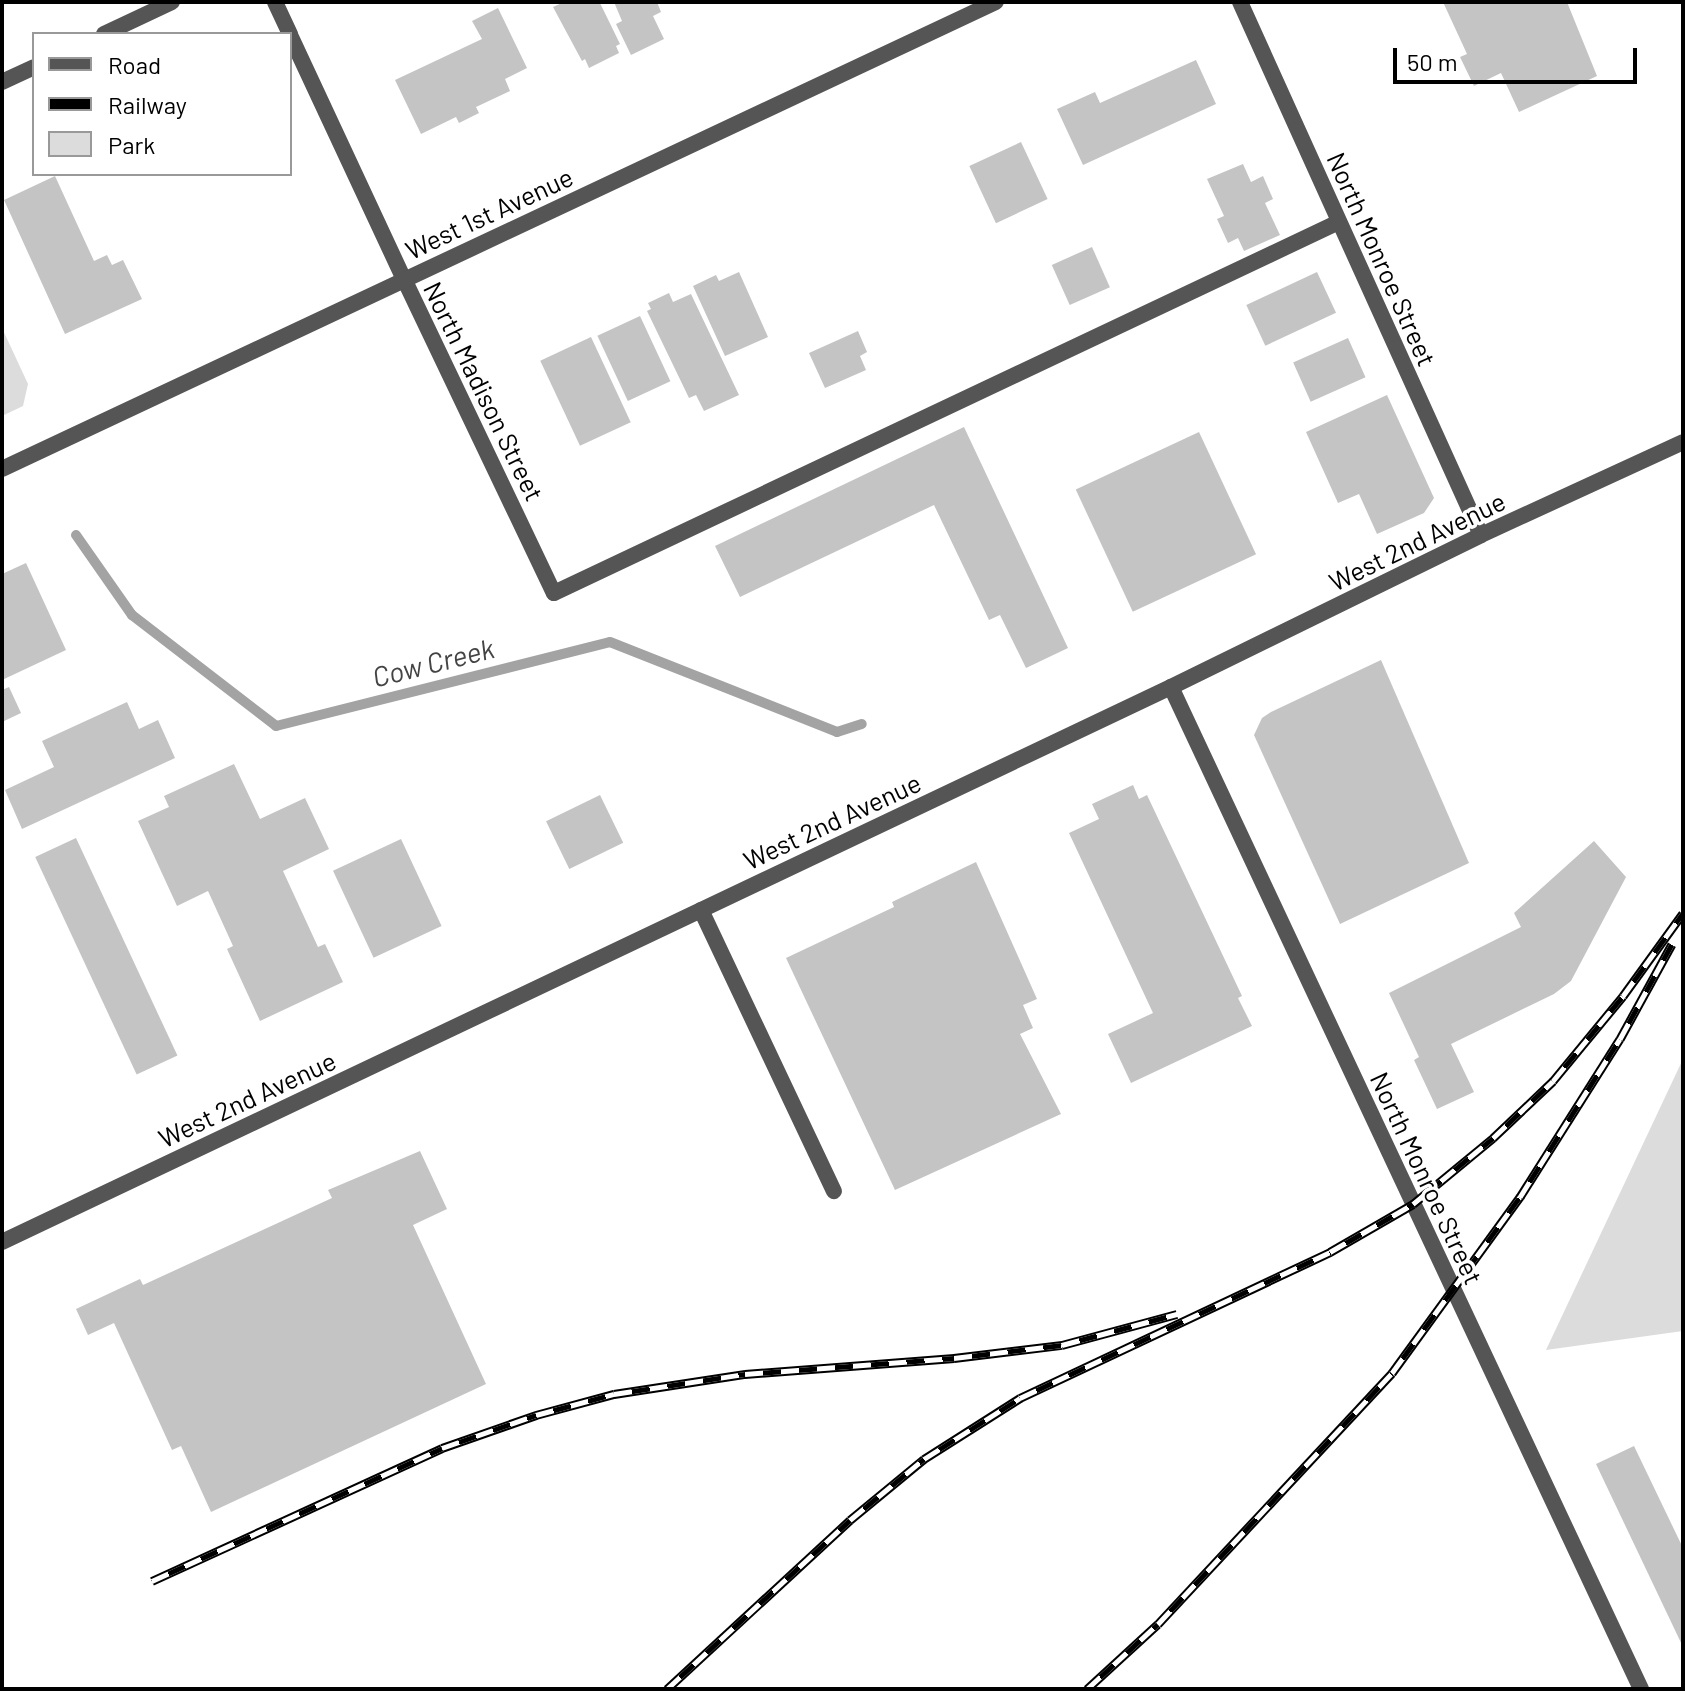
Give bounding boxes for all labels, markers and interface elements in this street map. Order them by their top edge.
legend [32,32,292,176]
scale bar [1397,32,1641,82]
text: 50 m [1407,47,1458,76]
text: Road [108,50,161,79]
text: Railway [108,90,187,119]
text: Park [108,130,155,159]
street label: North Monroe Street [1321,147,1443,371]
street label: West 1st Avenue [400,161,578,265]
street label: North Madison Street [417,276,551,506]
street label: West 2nd Avenue [1324,485,1510,597]
water label: Cow Creek [369,631,497,693]
street label: West 2nd Avenue [738,766,926,876]
street label: West 2nd Avenue [153,1044,341,1154]
street label: North Monroe Street [1364,1067,1490,1289]

